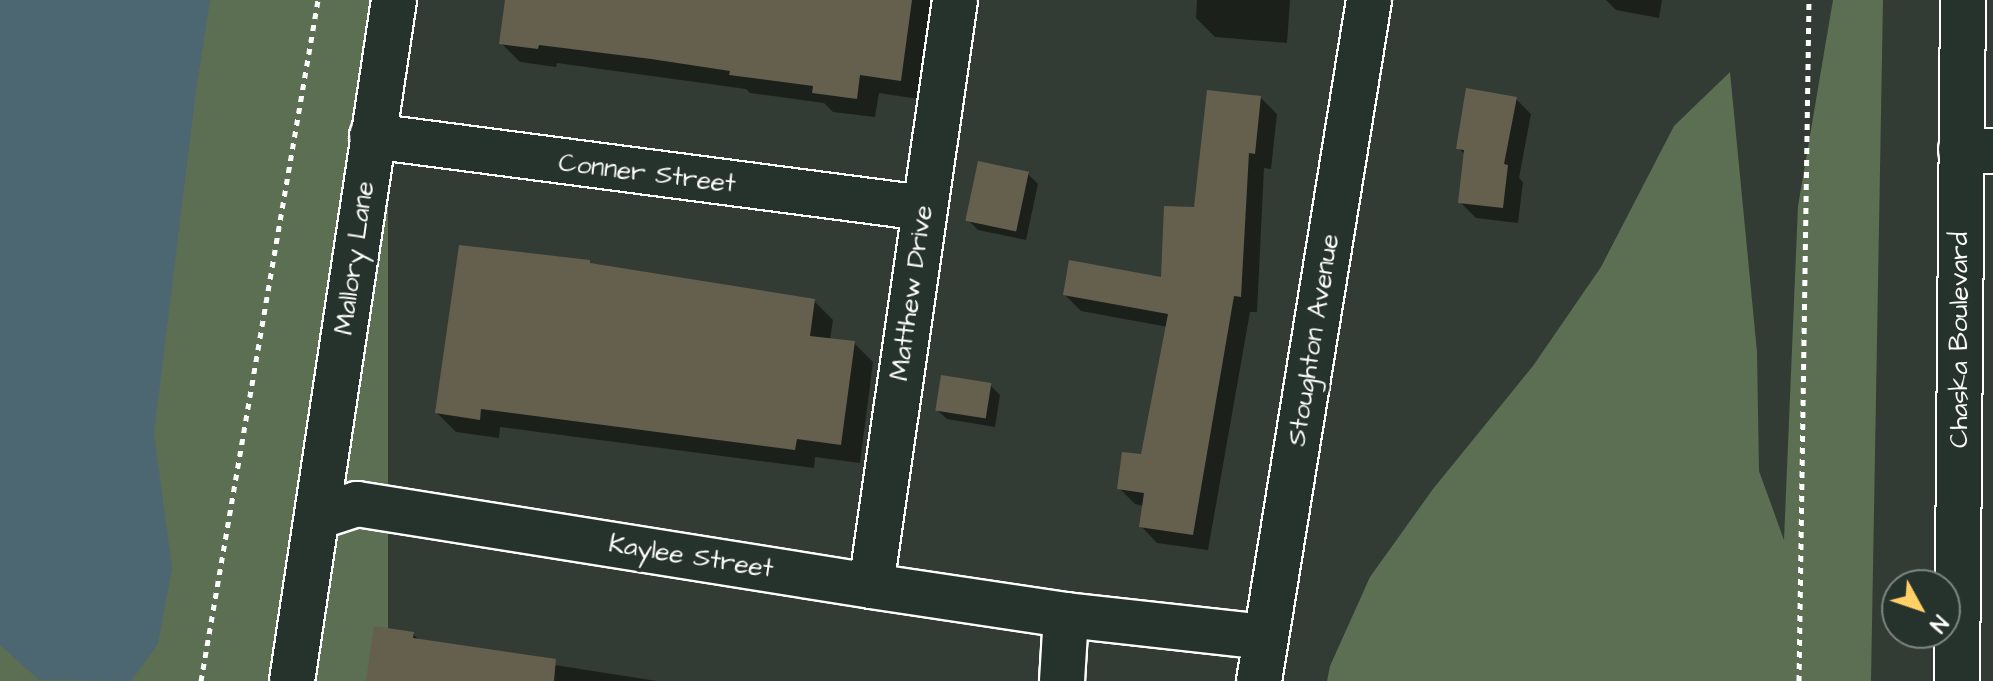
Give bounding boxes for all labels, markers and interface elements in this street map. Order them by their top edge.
street label: Conner Street [557,148,737,200]
street label: Mallory Lane [329,179,381,337]
street label: Matthew Drive [884,203,940,383]
street label: Stoughton Avenue [1282,232,1346,448]
street label: Chaska Boulevard [1944,232,1976,448]
street label: Kaylee Street [607,529,775,585]
north arrow [1881,569,1961,649]
text: N [1922,608,1955,639]

